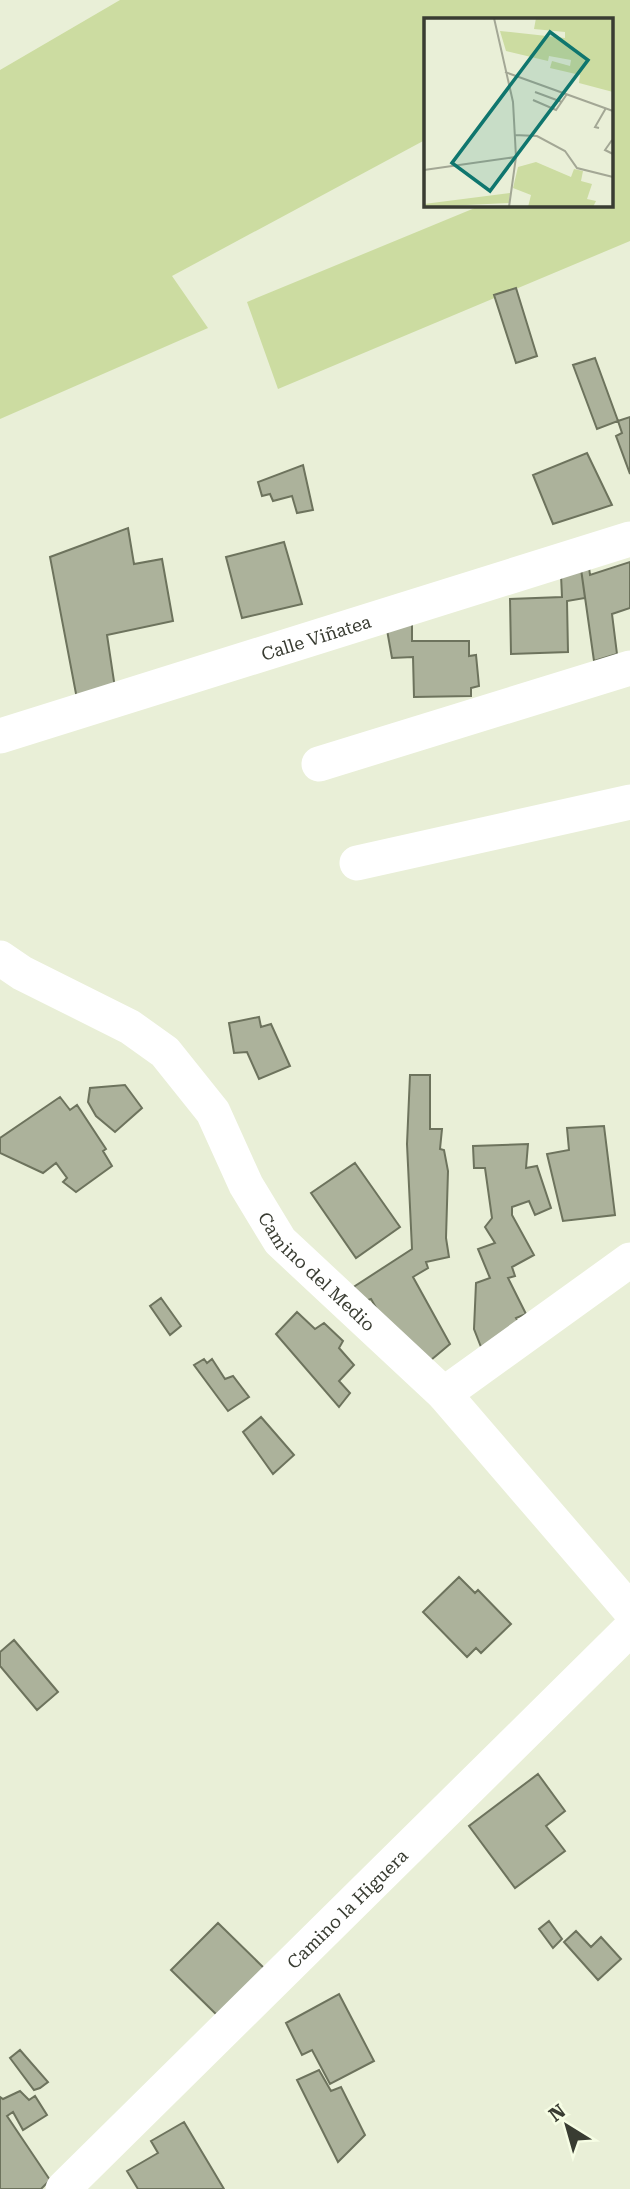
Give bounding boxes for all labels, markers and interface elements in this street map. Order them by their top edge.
inset map [424,18,612,206]
street label: Calle Viñatea [258,610,374,664]
street label: Camino del Medio [254,1208,380,1335]
street label: Camino la Higuera [282,1844,412,1973]
north arrow [532,2091,602,2161]
text: N [544,2099,570,2126]

